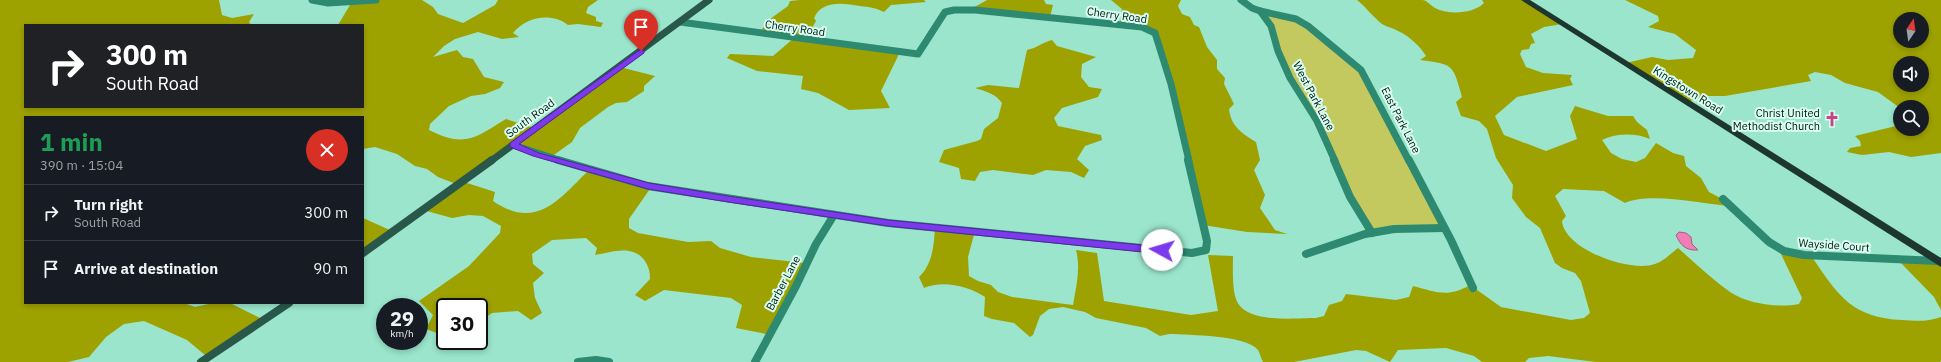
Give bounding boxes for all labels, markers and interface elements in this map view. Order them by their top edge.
street label: Cherry Road [1086,4,1148,26]
pin [624,10,658,51]
north arrow [1893,12,1929,48]
map controls [1893,12,1929,136]
icon: arrive [630,16,652,38]
street label: Cherry Road [764,17,826,39]
text: 300 m [106,36,188,73]
icon: right [40,40,92,92]
button: sound [1893,56,1929,92]
street label: West Park Lane [1290,59,1338,133]
street label: Kingstown Road [1651,63,1725,117]
text: South Road [106,72,199,95]
street label: East Park Lane [1378,85,1424,155]
street label: South Road [503,96,557,140]
button: search [1893,100,1929,136]
place label: Christ United Methodist Church [1733,106,1820,133]
church icon: Christ United Methodist Church [1823,110,1841,128]
text: 1 min [40,126,103,158]
button: close [306,129,348,171]
text: 390 m · 15:04 [40,157,123,174]
text: Turn right [74,195,143,214]
icon: right [40,202,62,224]
text: 300 m [304,203,348,222]
text: South Road [74,214,141,231]
position arrow [1141,229,1183,271]
street label: Wayside Court [1798,236,1870,254]
street label: Barber Lane [763,253,803,313]
icon: arrive [40,258,62,280]
text: Arrive at destination [74,259,218,278]
text: 90 m [313,259,348,278]
speed limit sign: 30 [436,298,488,350]
text: 29 [390,305,414,332]
text: km/h [390,327,414,340]

